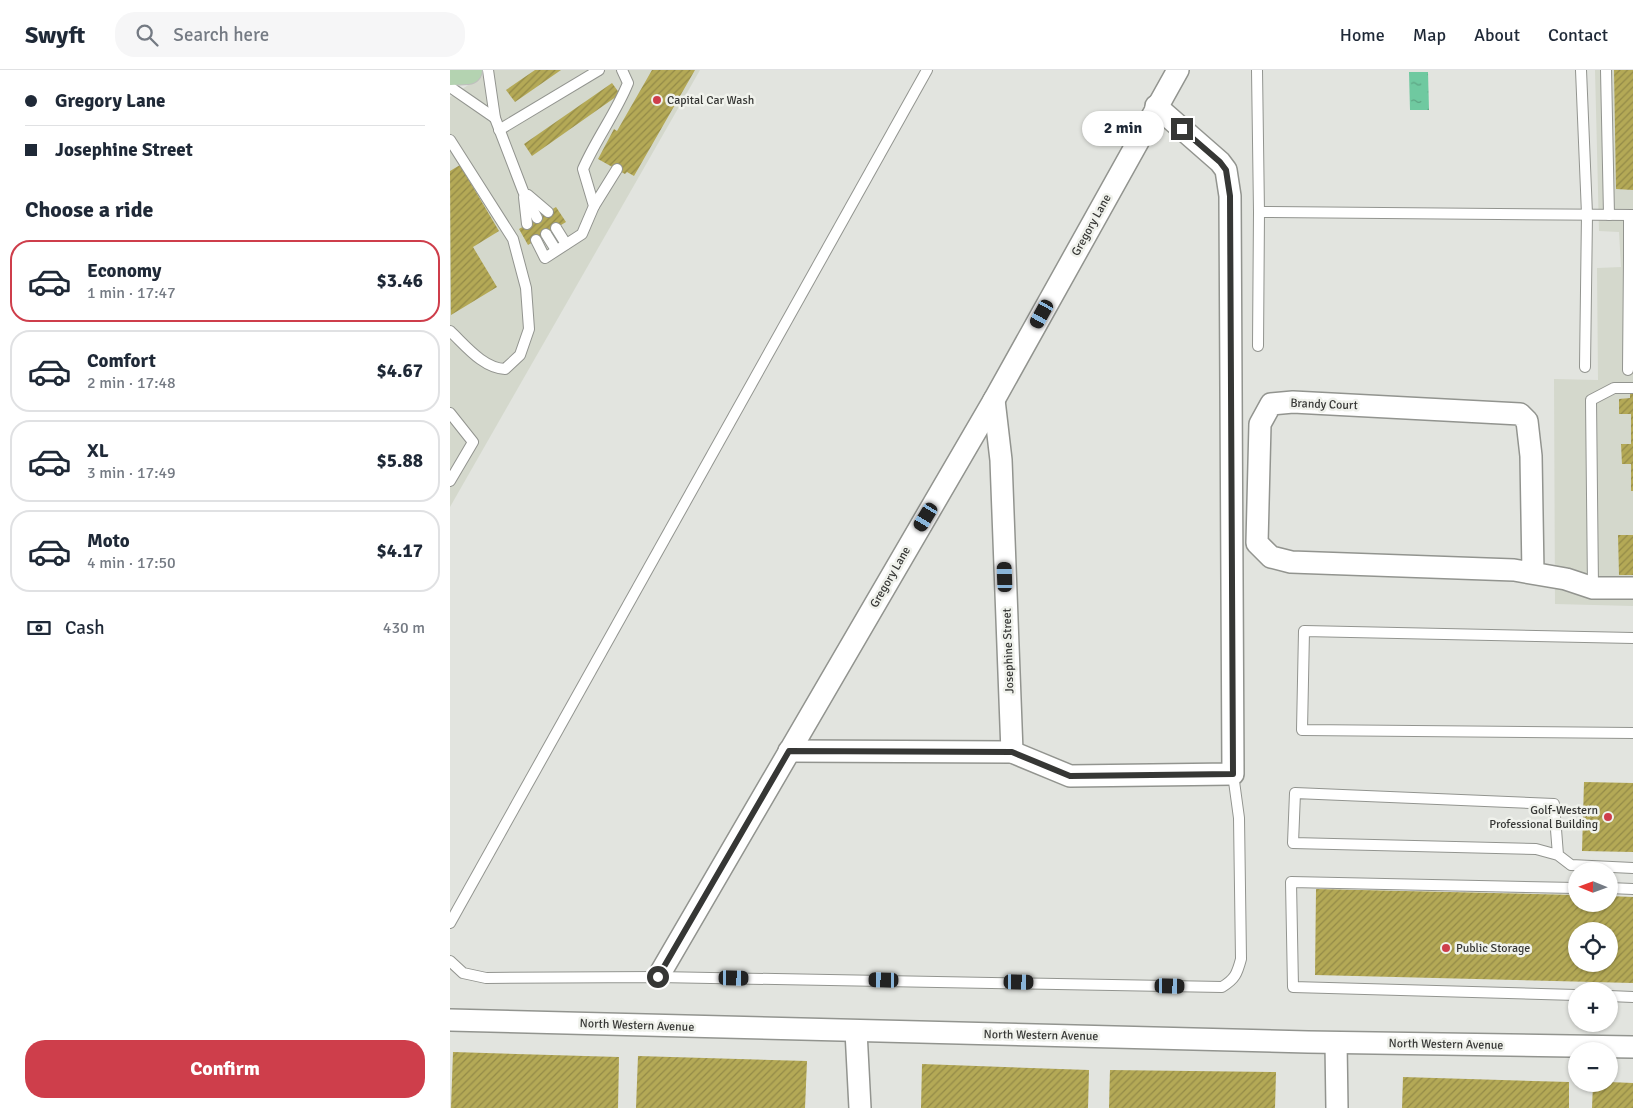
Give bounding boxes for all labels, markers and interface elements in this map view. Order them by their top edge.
search box [115,12,465,57]
text: Swyft [25,20,85,50]
icon: search [133,21,161,49]
text: Search here [173,23,269,47]
text: Home [1340,24,1385,46]
text: Map [1413,24,1446,46]
text: About [1474,24,1520,46]
text: Contact [1548,24,1608,46]
text: Gregory Lane [55,89,166,113]
place label: Capital Car Wash [667,93,754,108]
marker: Capital Car Wash [651,94,663,106]
callout: 2 min [1082,112,1164,146]
text: 2 min [1104,118,1142,138]
route end [1171,118,1193,140]
text: Josephine Street [55,138,193,162]
street label: Gregory Lane [1068,192,1115,259]
text: Choose a ride [25,196,153,223]
icon: car [27,259,72,304]
text: Economy [87,259,161,283]
text: $3.46 [377,269,423,293]
text: 1 min · 17:47 [87,283,176,303]
car [1028,297,1055,331]
icon: car [27,349,72,394]
text: Comfort [87,349,156,373]
text: $4.67 [377,359,423,383]
text: 2 min · 17:48 [87,373,176,393]
street label: Brandy Court [1290,396,1358,413]
icon: car [27,439,72,484]
text: XL [87,439,109,463]
text: $5.88 [377,449,423,473]
text: 3 min · 17:49 [87,463,176,483]
car [911,500,940,534]
icon: car [27,529,72,574]
text: Moto [87,529,130,553]
text: $4.17 [377,539,423,563]
street label: Gregory Lane [867,544,914,611]
text: 4 min · 17:50 [87,553,176,573]
car [996,562,1013,592]
street label: Josephine Street [1000,608,1017,694]
icon: cash [25,614,53,642]
text: Cash [65,616,105,640]
text: 430 m [383,618,425,638]
place label: Golf-Western Professional Building [1489,803,1598,832]
marker: Golf-Western Professional Building [1602,811,1614,823]
north arrow [1568,862,1618,912]
map controls [1568,862,1618,1092]
button: locate [1568,922,1618,972]
place label: Public Storage [1456,941,1530,956]
marker: Public Storage [1440,942,1452,954]
route start [647,966,669,988]
car [718,970,749,986]
car [868,972,899,988]
car [1003,974,1034,990]
car [1154,978,1185,994]
button: + [1568,982,1618,1032]
street label: North Western Avenue [579,1016,695,1035]
street label: North Western Avenue [984,1027,1098,1044]
street label: North Western Avenue [1389,1036,1503,1053]
button: Confirm [25,1040,425,1098]
button: − [1568,1042,1618,1092]

